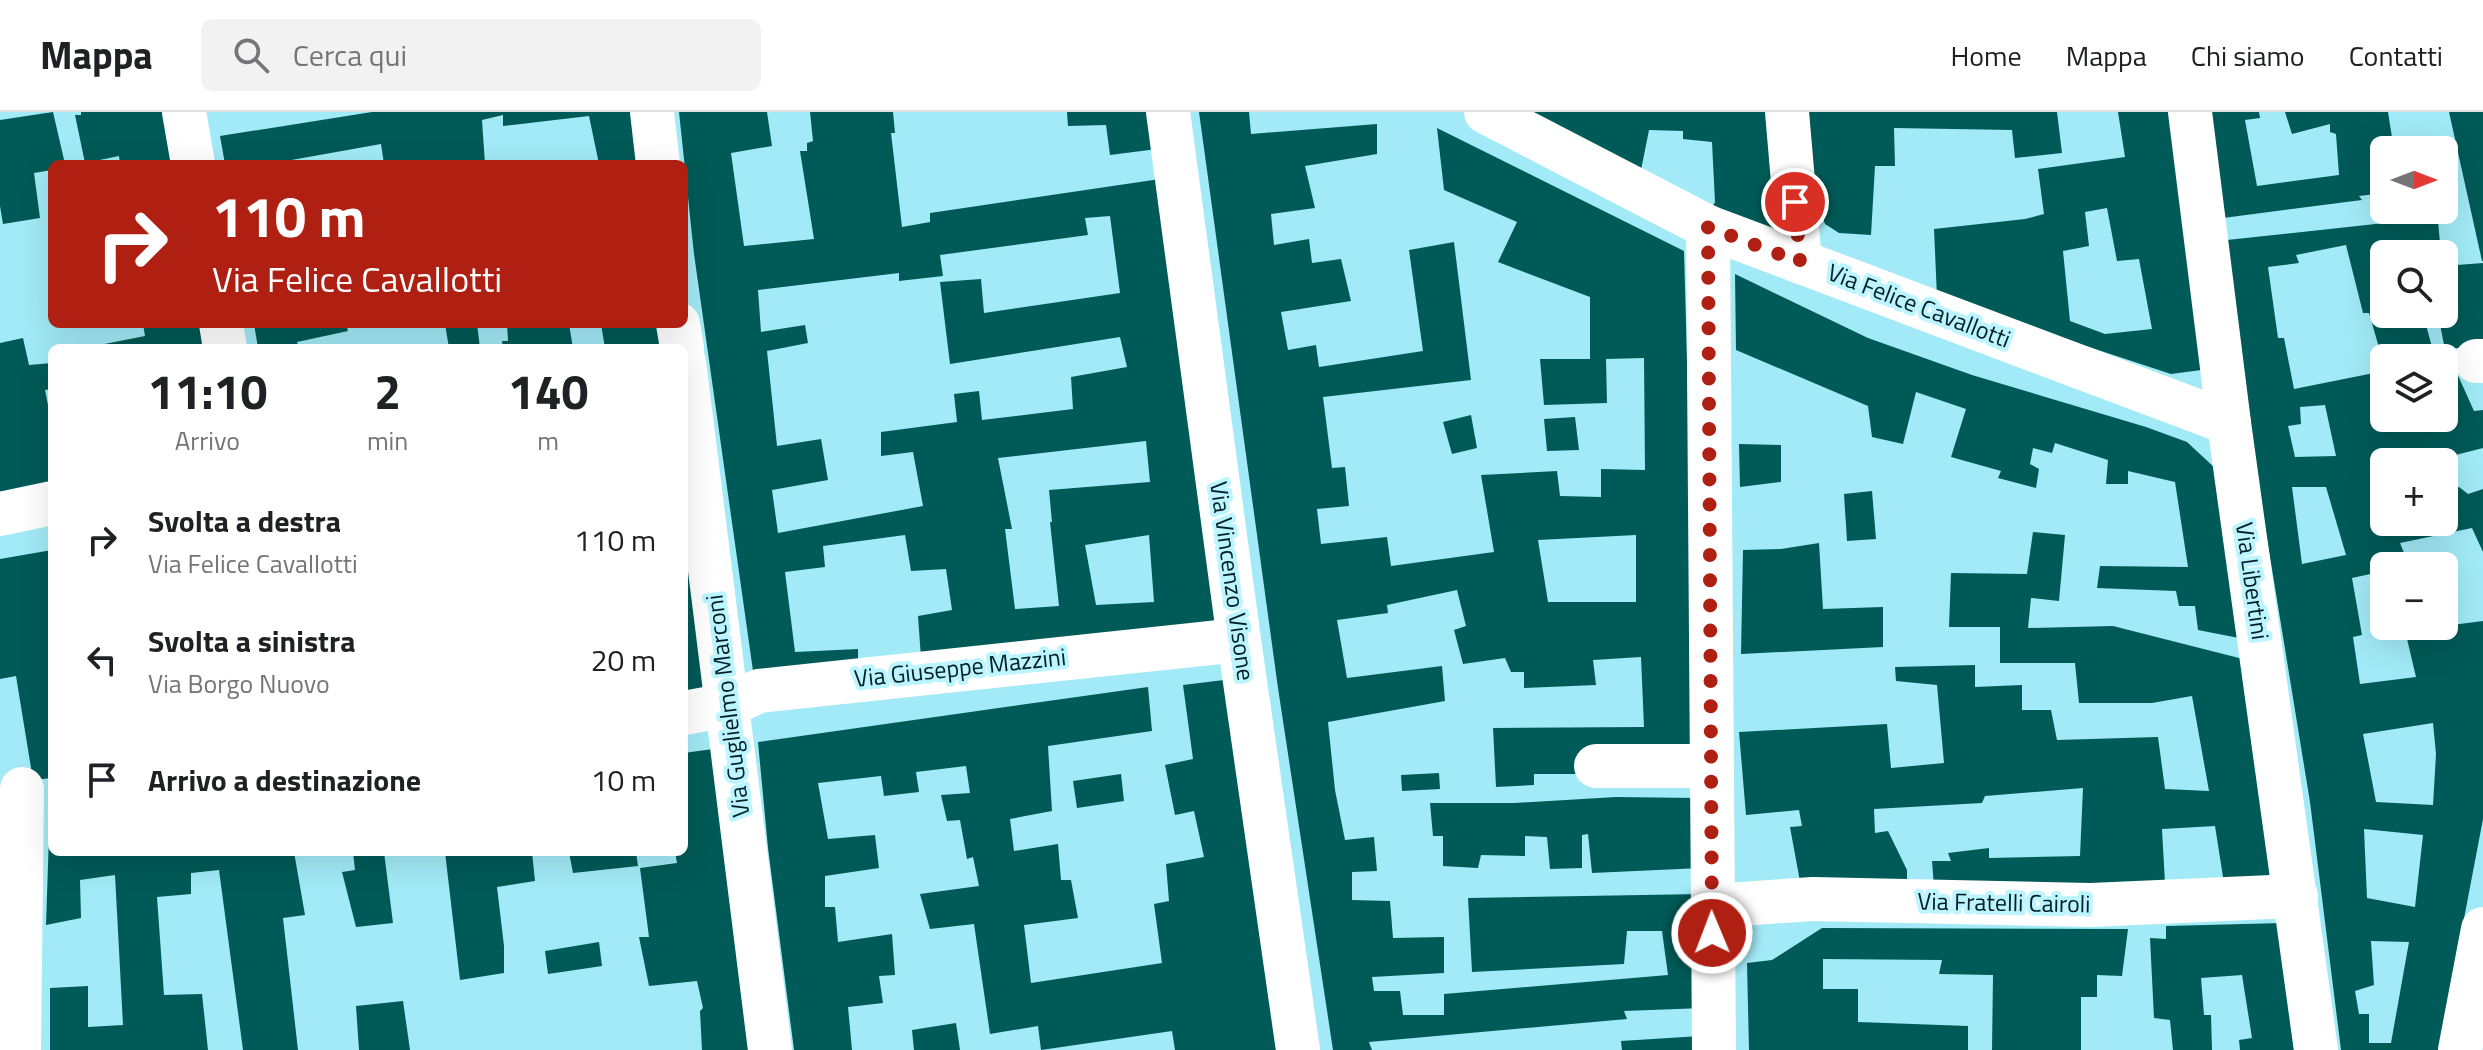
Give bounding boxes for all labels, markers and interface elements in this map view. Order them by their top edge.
search box [201,19,761,91]
text: Mappa [40,26,153,84]
text: Cerca qui [293,32,407,78]
icon: search [229,33,273,77]
text: Home [1951,34,2022,77]
text: Mappa [2066,34,2147,77]
text: Chi siamo [2191,34,2305,77]
text: Contatti [2349,34,2443,77]
north arrow [2370,136,2458,224]
map controls [2370,136,2458,640]
pin [1761,168,1829,236]
text: 110 m [212,174,365,259]
icon: arrive [1773,180,1817,224]
icon: right [80,192,184,296]
button: search [2370,240,2458,328]
text: Via Felice Cavallotti [212,251,502,306]
street label: Via Felice Cavallotti [1823,254,2016,357]
button: layers [2370,344,2458,432]
text: 11:10 [148,355,267,428]
text: 2 [374,355,401,428]
text: 140 [508,355,588,428]
text: Arrivo [175,421,240,460]
text: min [367,421,408,460]
text: m [537,421,559,460]
button: + [2370,448,2458,536]
street label: Via Vincenzo Visone [1201,479,1265,683]
text: Svolta a destra [148,498,341,544]
text: 110 m [574,517,656,563]
icon: right [80,518,124,562]
street label: Via Libertini [2227,520,2279,642]
text: Via Felice Cavallotti [148,544,358,583]
button: − [2370,552,2458,640]
street label: Via Guglielmo Marconi [695,593,759,820]
text: Svolta a sinistra [148,618,356,664]
text: 20 m [591,637,656,683]
icon: left [80,638,124,682]
street label: Via Giuseppe Mazzini [852,638,1068,696]
text: Via Borgo Nuovo [148,664,330,703]
text: Arrivo a destinazione [148,757,421,803]
text: 10 m [591,757,656,803]
icon: arrive [80,758,124,802]
street label: Via Fratelli Cairoli [1917,882,2091,922]
position arrow [1670,891,1754,975]

